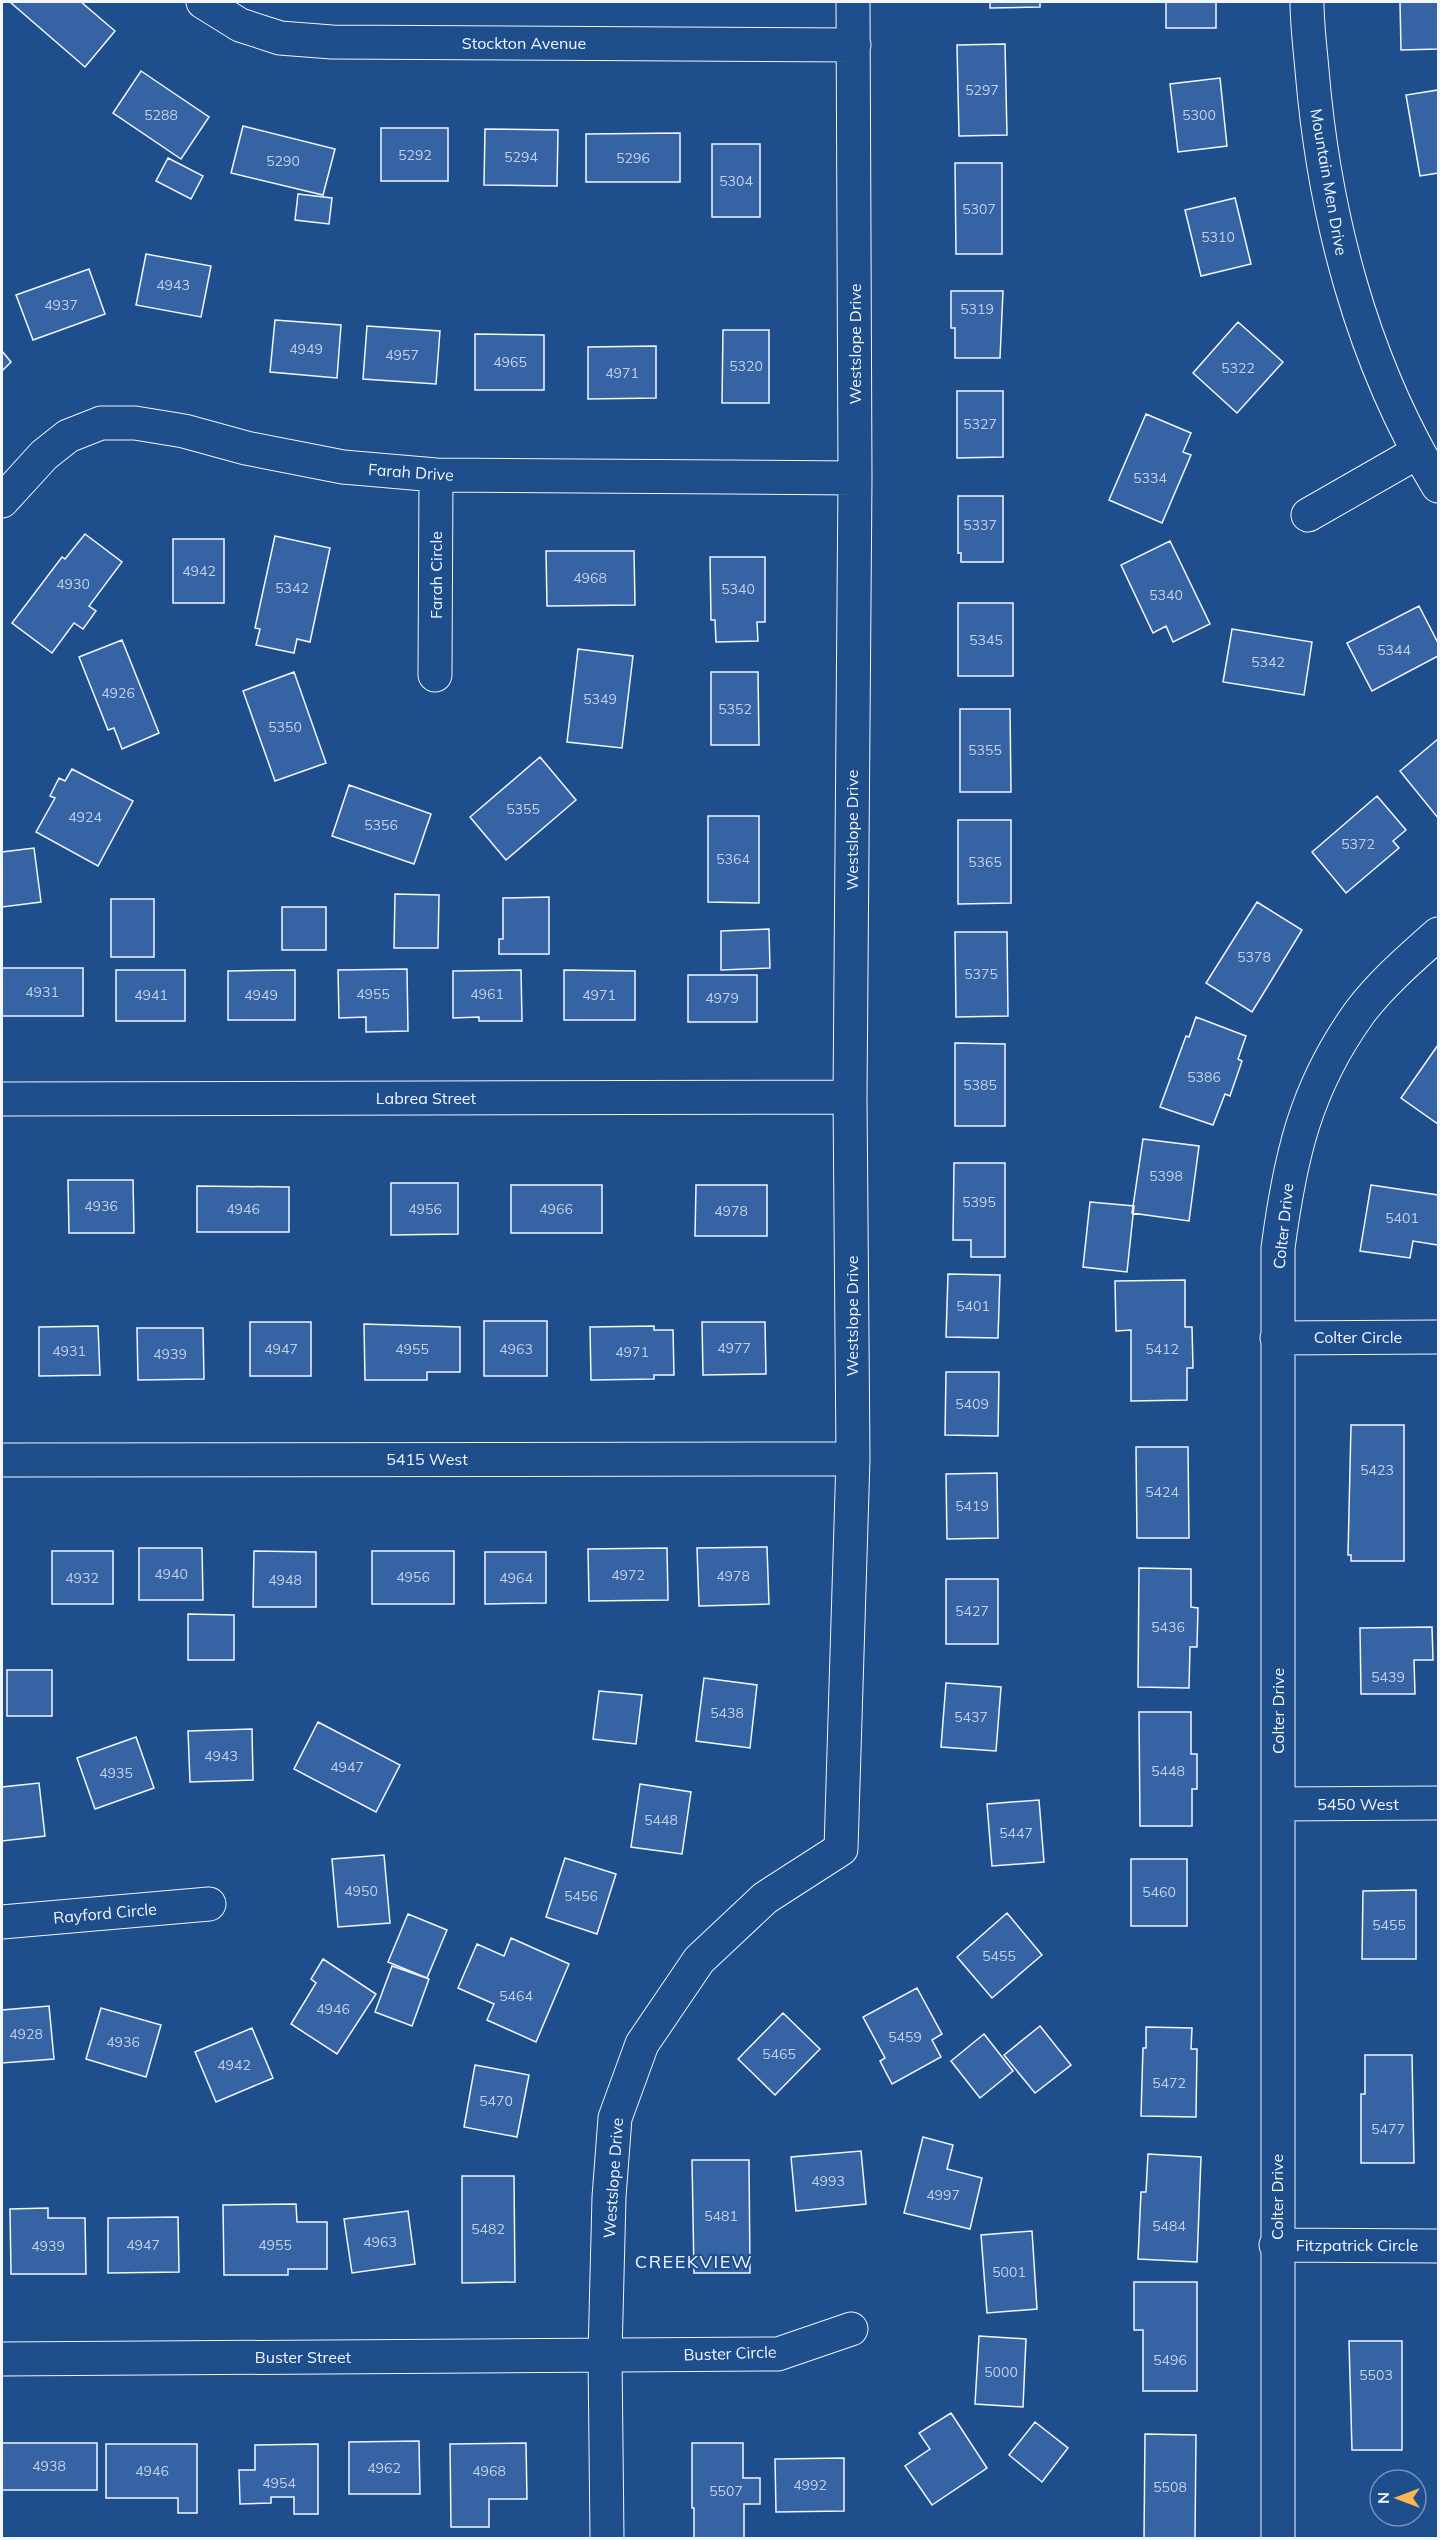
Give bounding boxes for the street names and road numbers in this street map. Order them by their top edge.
street label: Stockton Avenue [462,33,586,53]
street label: Mountain Men Drive [1306,107,1352,257]
street label: Westslope Drive [845,283,865,405]
street label: Farah Drive [368,459,454,485]
street label: Farah Circle [426,531,446,619]
street label: Westslope Drive [842,769,862,891]
street label: Labrea Street [376,1088,477,1108]
street label: Colter Drive [1269,1182,1297,1270]
street label: Westslope Drive [842,1255,862,1377]
street label: Colter Circle [1314,1327,1402,1347]
street label: 5415 West [386,1449,468,1469]
street label: Colter Drive [1268,1668,1288,1754]
street label: 5450 West [1317,1794,1399,1814]
street label: Rayford Circle [52,1899,158,1927]
street label: Westslope Drive [599,2117,627,2239]
street label: Colter Drive [1267,2154,1287,2240]
street label: Fitzpatrick Circle [1296,2235,1418,2255]
street label: Buster Circle [683,2341,777,2365]
street label: Buster Street [255,2347,352,2367]

